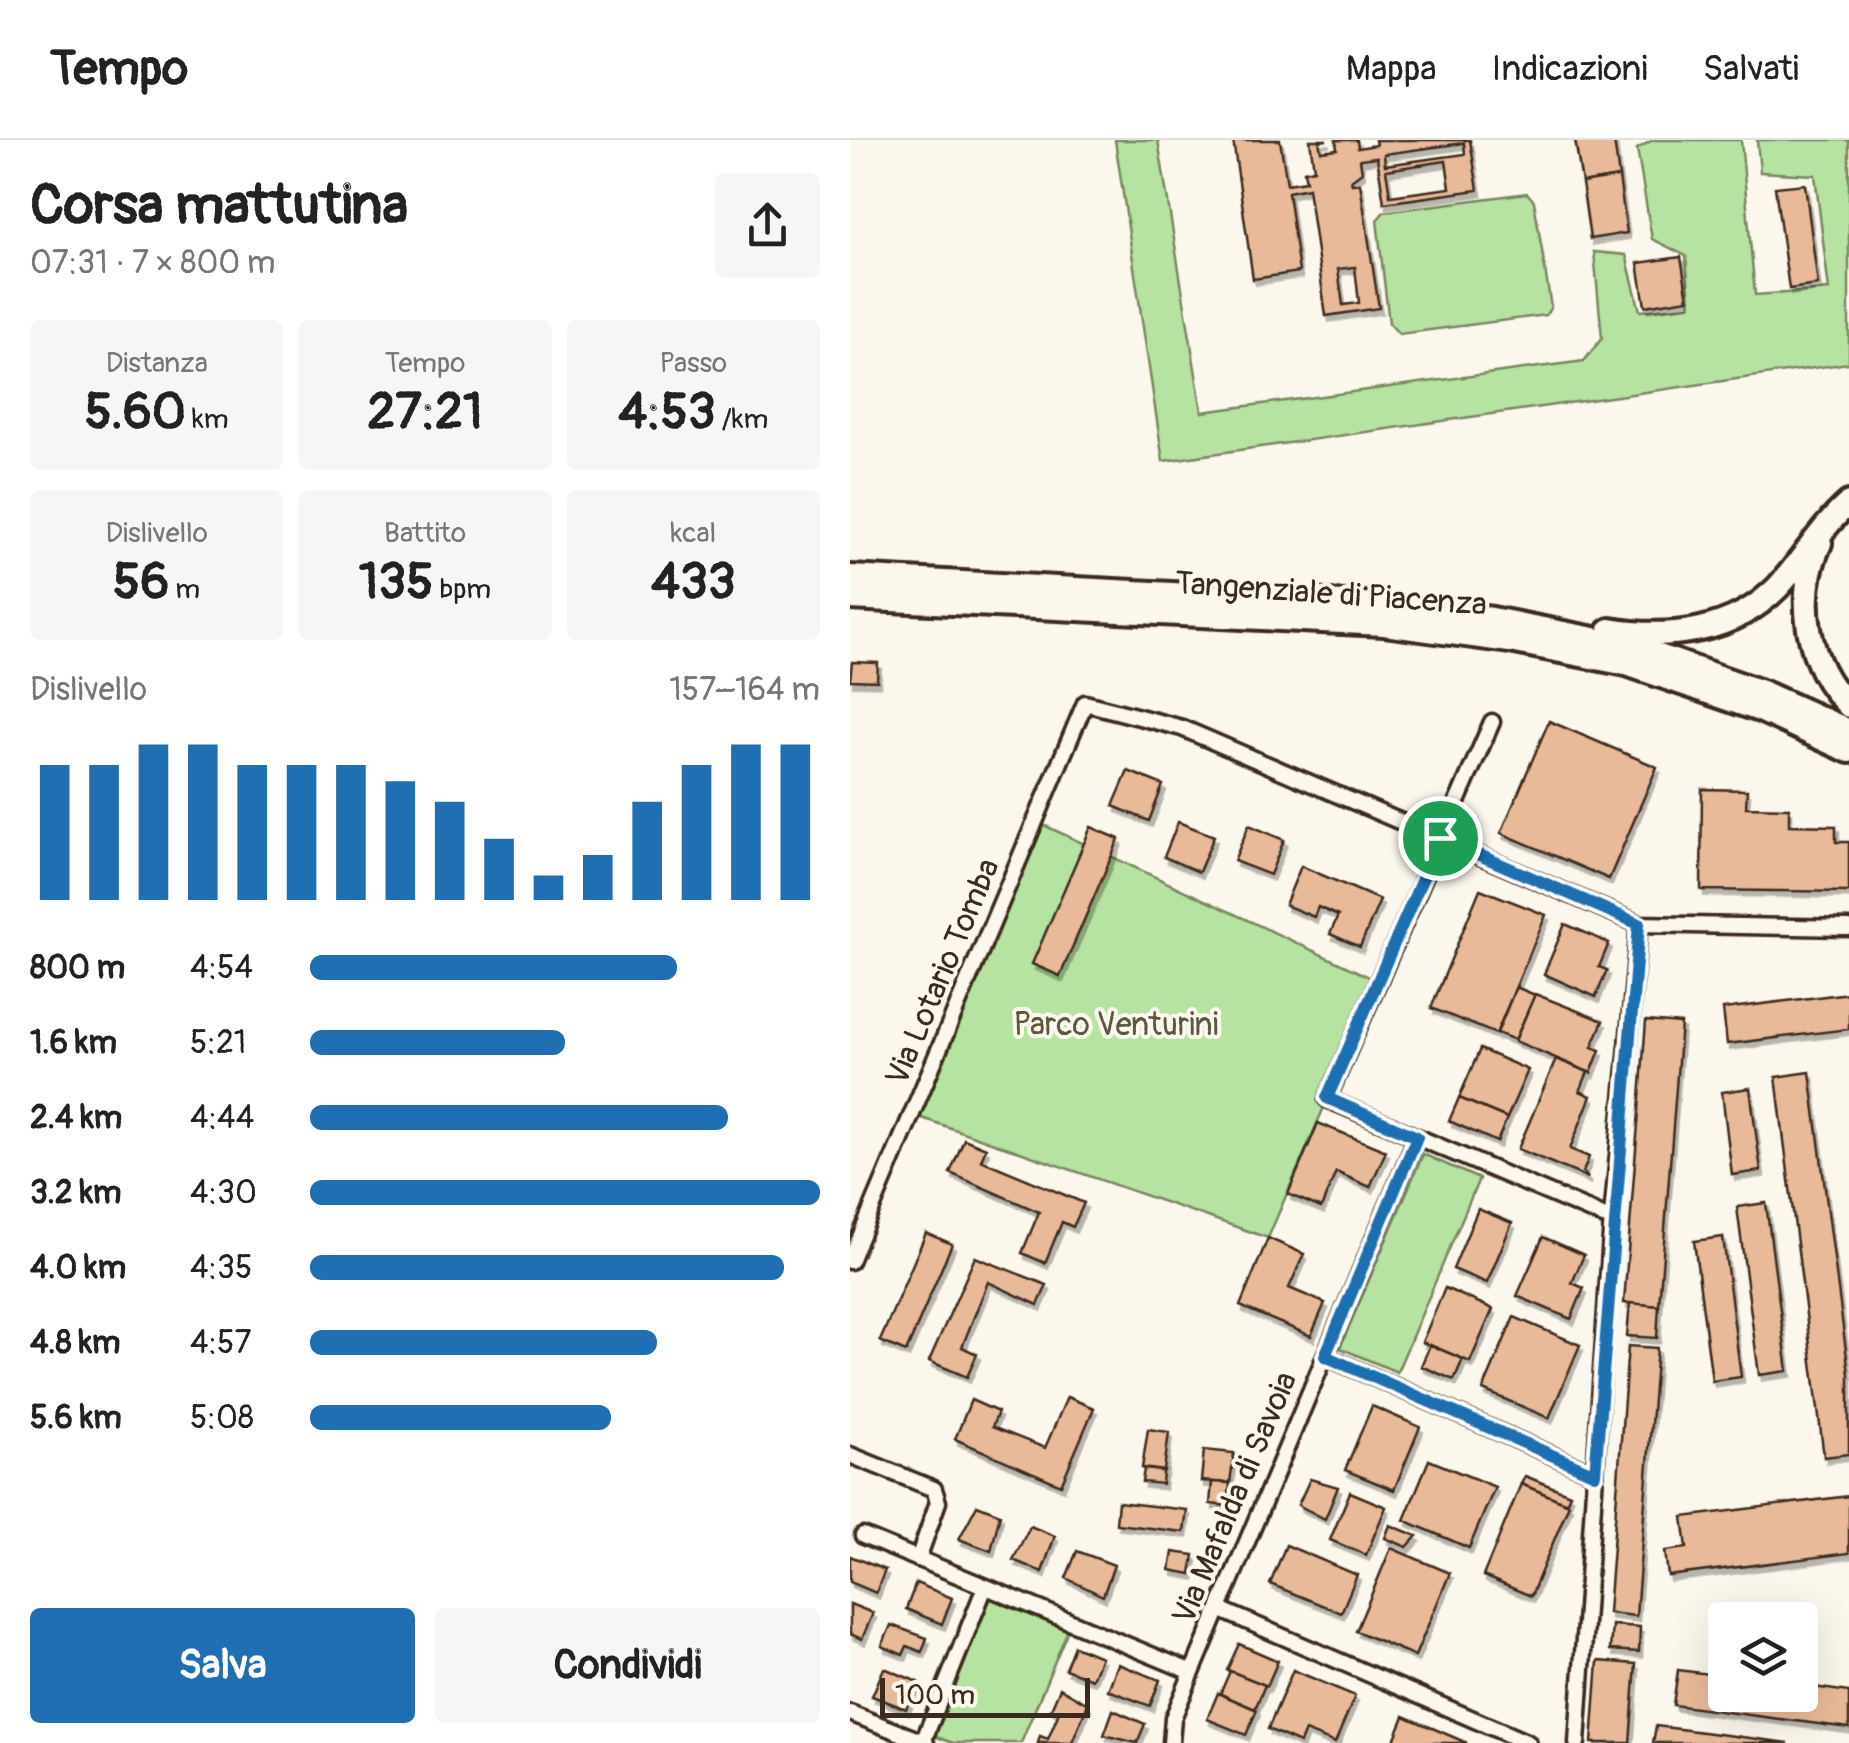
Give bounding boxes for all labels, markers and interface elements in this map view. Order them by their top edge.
text: Tempo [50,39,188,99]
text: Mappa [1346,47,1437,91]
text: Indicazioni [1492,47,1648,91]
text: Salvati [1703,47,1799,91]
text: Corsa mattutina [30,171,408,240]
button: share [715,173,820,278]
text: 07:31 · 7 × 800 m [30,243,276,283]
text: Distanza [106,346,208,381]
text: Tempo [385,346,465,381]
text: Passo [660,346,727,381]
text: 5.60 [85,381,186,444]
text: 27:21 [367,381,483,444]
text: 4:53 [618,381,716,444]
text: km [186,402,229,437]
text: /km [716,402,768,437]
text: Dislivello [106,516,208,551]
text: Battito [384,516,466,551]
text: kcal [671,516,716,551]
text: 56 [113,551,169,614]
text: 135 [359,551,433,614]
text: 433 [651,551,736,614]
street label: Tangenziale di Piacenza [1174,563,1488,625]
text: m [169,572,200,607]
text: bpm [433,572,491,607]
text: Dislivello [30,670,147,710]
text: 157–164 m [669,670,820,710]
pin [1398,796,1483,881]
icon: arrive [1413,811,1468,866]
street label: Via Lotario Tomba [877,853,1009,1091]
text: 800 m [30,948,125,988]
text: 4:54 [190,948,253,988]
park label: Parco Venturini [1014,1005,1218,1045]
text: 1.6 km [30,1023,117,1063]
text: 5:21 [190,1023,246,1063]
text: 2.4 km [30,1098,122,1138]
text: 4:44 [190,1098,254,1138]
text: 3.2 km [30,1173,121,1213]
text: 4:30 [190,1173,257,1213]
text: 4.0 km [30,1248,126,1288]
text: 4:35 [190,1248,252,1288]
text: 4.8 km [30,1323,120,1363]
text: 4:57 [190,1323,251,1363]
street label: Via Mafalda di Savoia [1164,1366,1306,1630]
text: 5.6 km [30,1398,122,1438]
text: 5:08 [190,1398,254,1438]
map controls [1708,1602,1818,1712]
button: layers [1708,1602,1818,1712]
button: Salva [30,1608,415,1723]
button: Condividi [435,1608,820,1723]
scale bar [880,1673,1090,1718]
text: 100 m [895,1678,975,1713]

